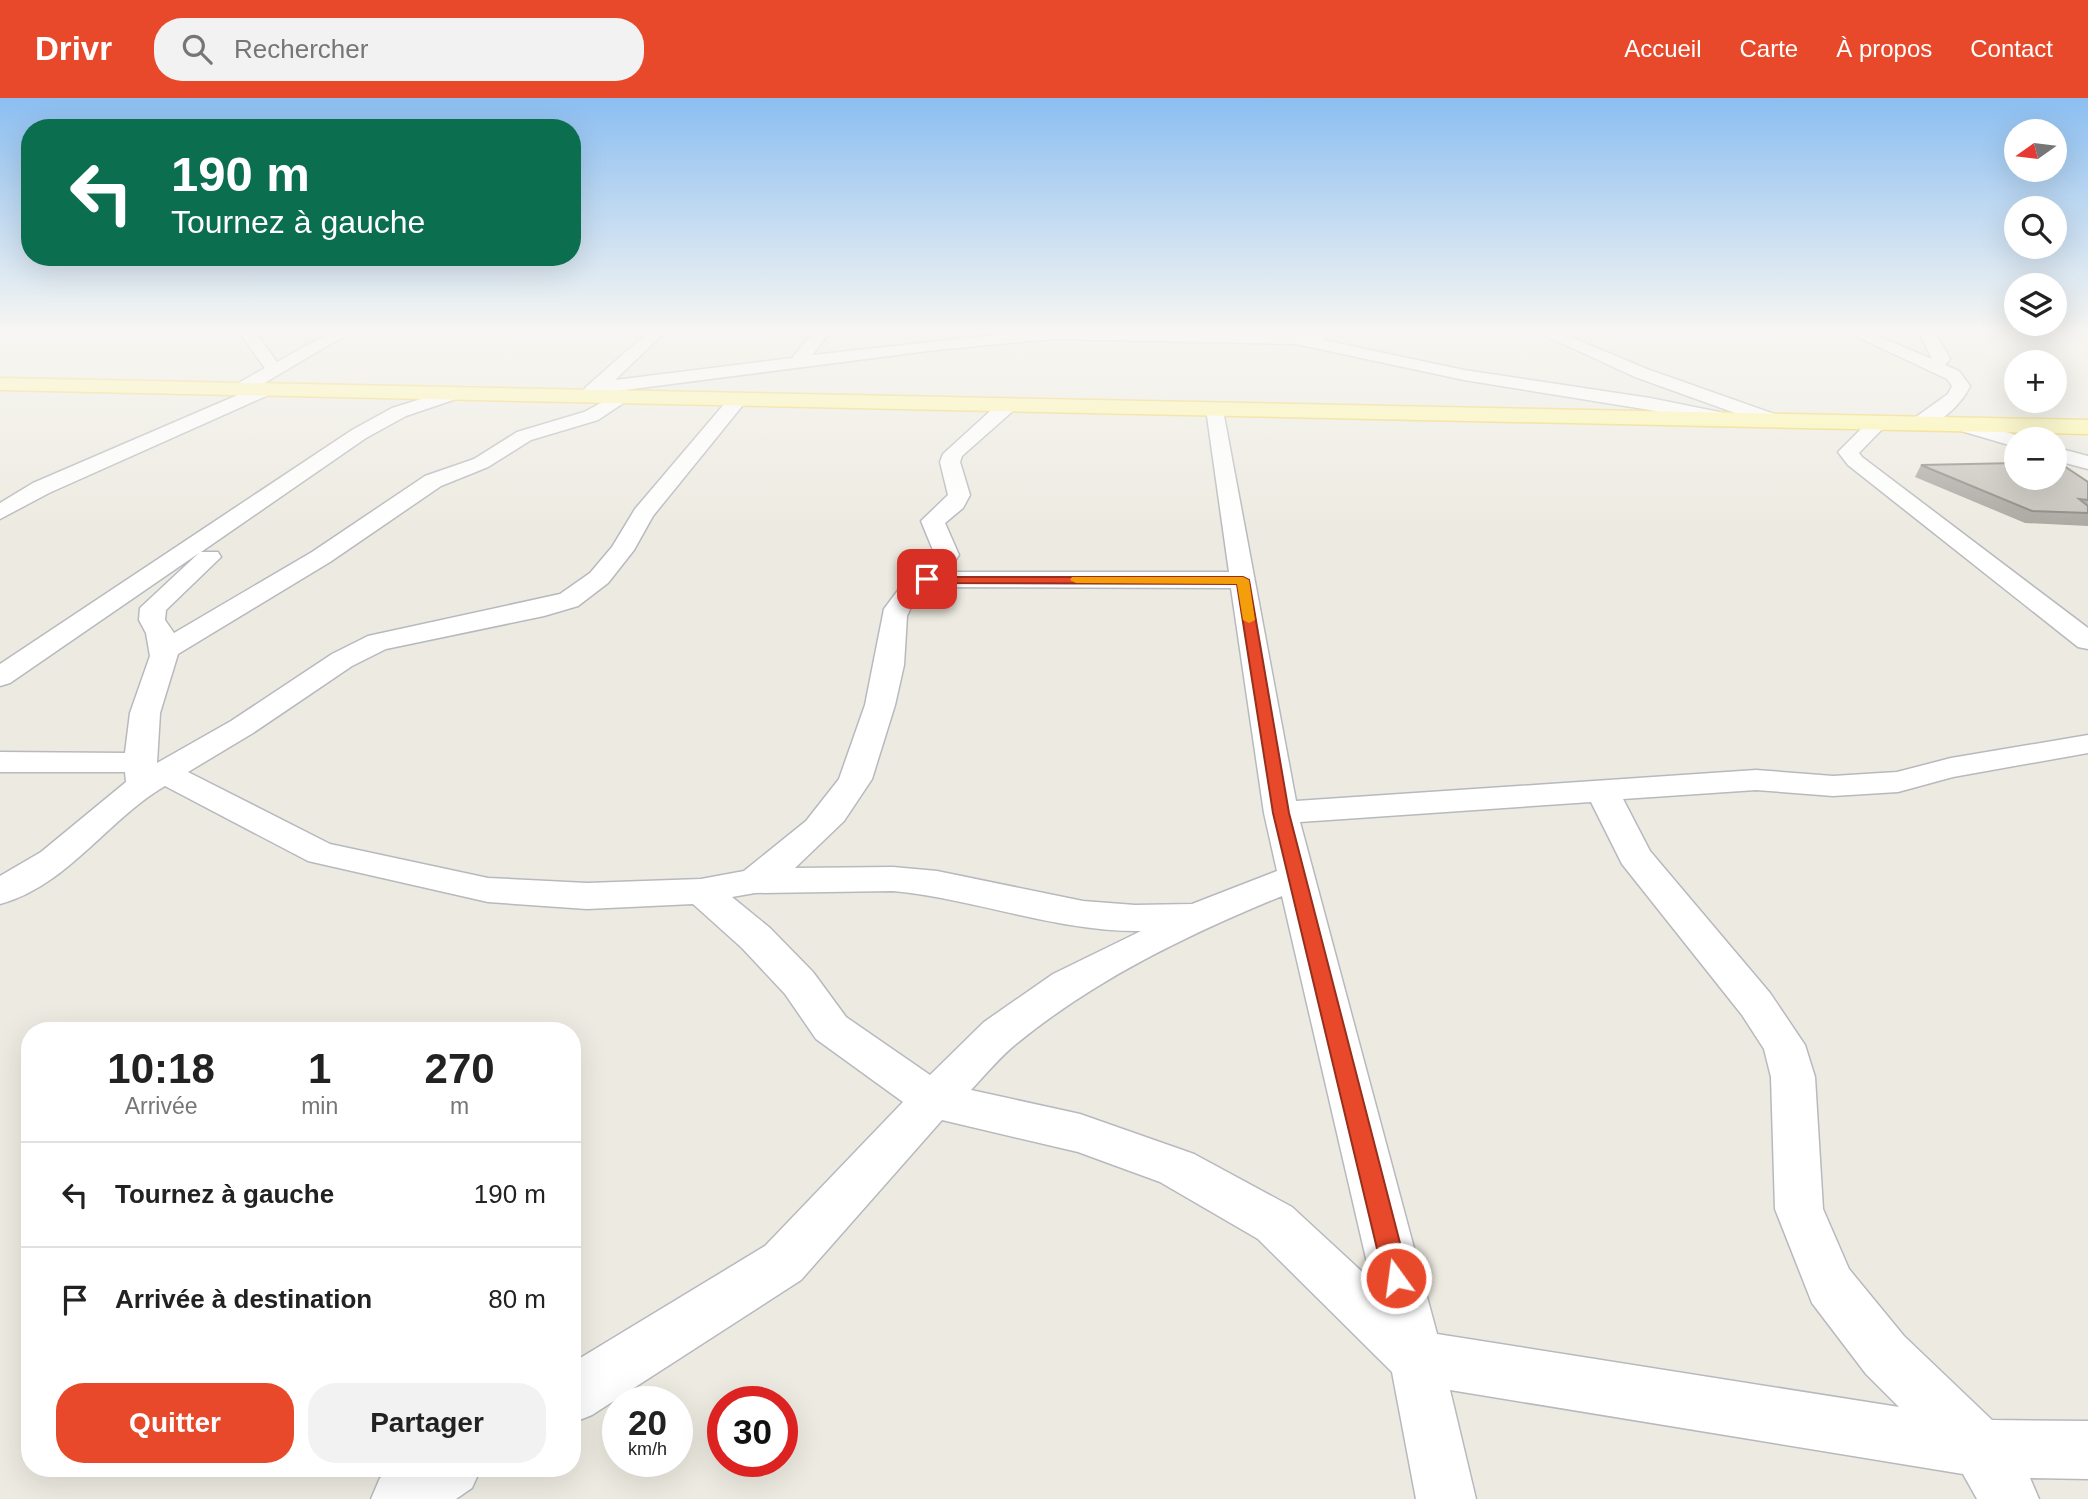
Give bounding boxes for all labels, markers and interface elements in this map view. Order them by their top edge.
search box [154,18,644,81]
text: Drivr [35,30,112,67]
icon: search [178,30,216,68]
text: Rechercher [234,34,368,64]
text: Accueil [1624,35,1702,62]
text: Carte [1740,35,1798,62]
text: À propos [1836,35,1932,62]
text: Contact [1970,35,2053,62]
north arrow [2004,119,2067,182]
map controls [2004,119,2067,490]
icon: left [56,147,147,238]
text: 190 m [171,147,310,201]
button: search [2004,196,2067,259]
text: Tournez à gauche [171,204,425,240]
button: layers [2004,273,2067,336]
button: + [2004,350,2067,413]
button: − [2004,427,2067,490]
pin [897,549,957,609]
icon: arrive [908,560,946,598]
text: 10:18 [107,1045,215,1092]
text: 1 [308,1045,331,1092]
text: 270 [425,1045,495,1092]
text: Arrivée [125,1093,198,1119]
text: min [301,1093,338,1119]
text: m [450,1093,469,1119]
icon: left [56,1176,94,1214]
text: Tournez à gauche [115,1179,334,1209]
text: 190 m [474,1179,546,1209]
position arrow [1359,1241,1433,1315]
icon: arrive [56,1281,94,1319]
text: Arrivée à destination [115,1284,372,1314]
text: 80 m [488,1284,546,1314]
button: Quitter [56,1383,294,1463]
button: Partager [308,1383,546,1463]
speed limit sign: 30 [707,1386,798,1477]
text: 20 [628,1403,667,1442]
text: km/h [628,1439,667,1459]

